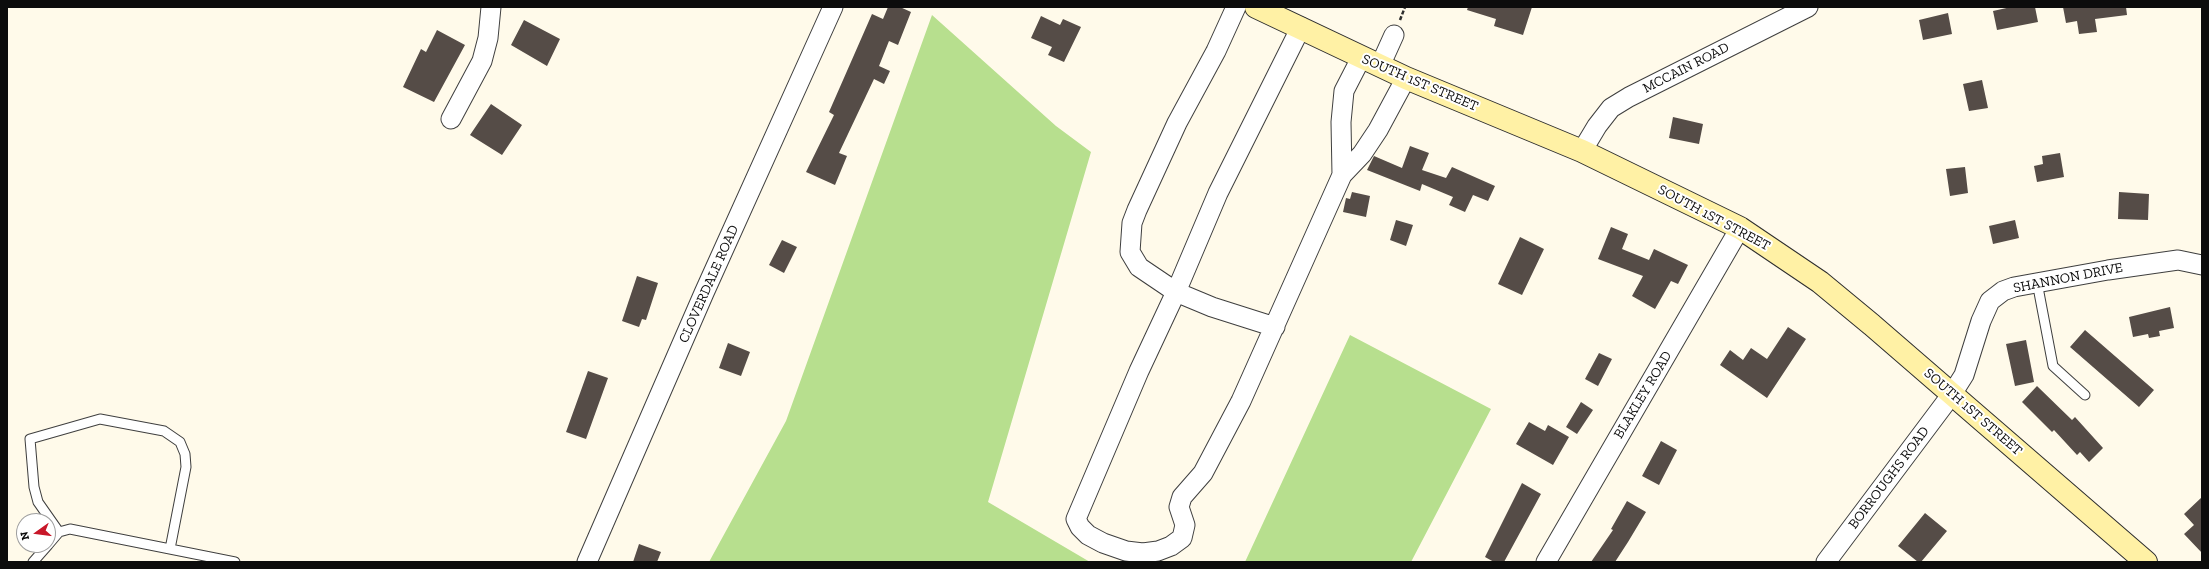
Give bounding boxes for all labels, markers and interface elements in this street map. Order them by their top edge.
street label: MCCAIN ROAD [1640,39,1732,97]
street label: SOUTH 1ST STREET [1359,51,1481,115]
street label: SOUTH 1ST STREET [1655,181,1773,255]
street label: CLOVERDALE ROAD [675,222,743,346]
street label: SHANNON DRIVE [2012,259,2124,297]
street label: BLAKLEY ROAD [1610,348,1676,442]
street label: SOUTH 1ST STREET [1920,365,2026,459]
street label: BORROUGHS ROAD [1845,423,1933,533]
north arrow [16,513,56,553]
text: N [18,530,32,541]

